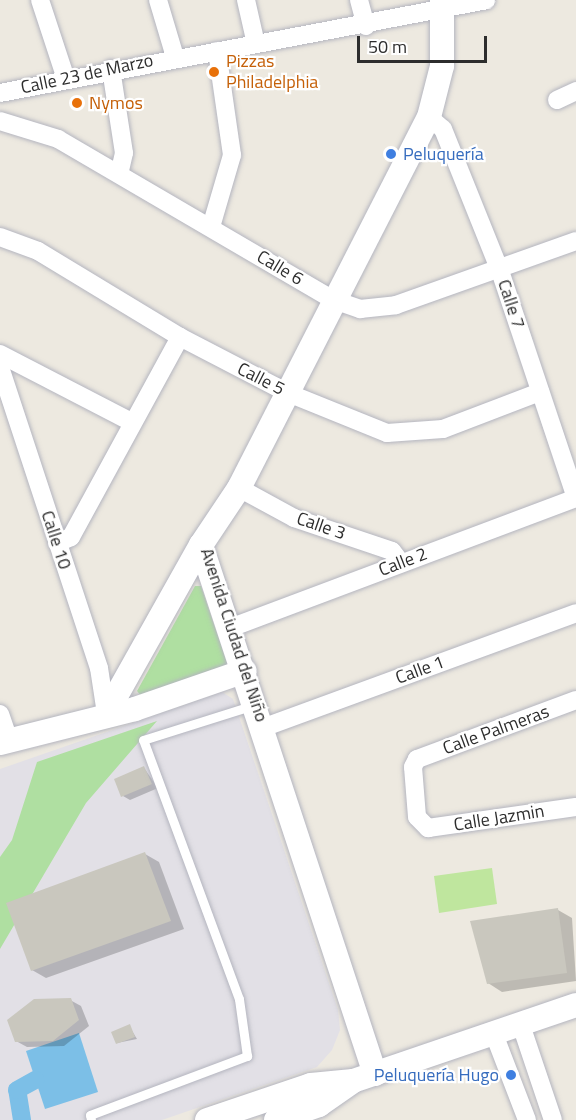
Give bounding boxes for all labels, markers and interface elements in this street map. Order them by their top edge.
scale bar [360,24,490,62]
text: 50 m [368,33,407,60]
street label: Calle 23 de Marzo [19,49,155,99]
place label: Pizzas Philadelphia [226,51,318,94]
marker: Pizzas Philadelphia [207,65,221,79]
place label: Nymos [89,92,143,114]
marker: Nymos [70,96,84,110]
place label: Peluquería [403,143,484,165]
marker: Peluquería [384,147,398,161]
street label: Calle 6 [253,246,307,290]
street label: Calle 7 [493,277,529,331]
street label: Calle 5 [234,358,288,400]
street label: Calle 10 [36,508,76,572]
street label: Calle 3 [294,508,348,544]
street label: Calle 2 [376,543,430,581]
street label: Avenida Ciudad del Niño [196,545,272,725]
street label: Calle 1 [393,651,447,689]
street label: Calle Palmeras [440,701,552,759]
street label: Calle Jazmin [452,800,546,836]
place label: Peluquería Hugo [374,1064,499,1086]
marker: Peluquería Hugo [504,1068,518,1082]

